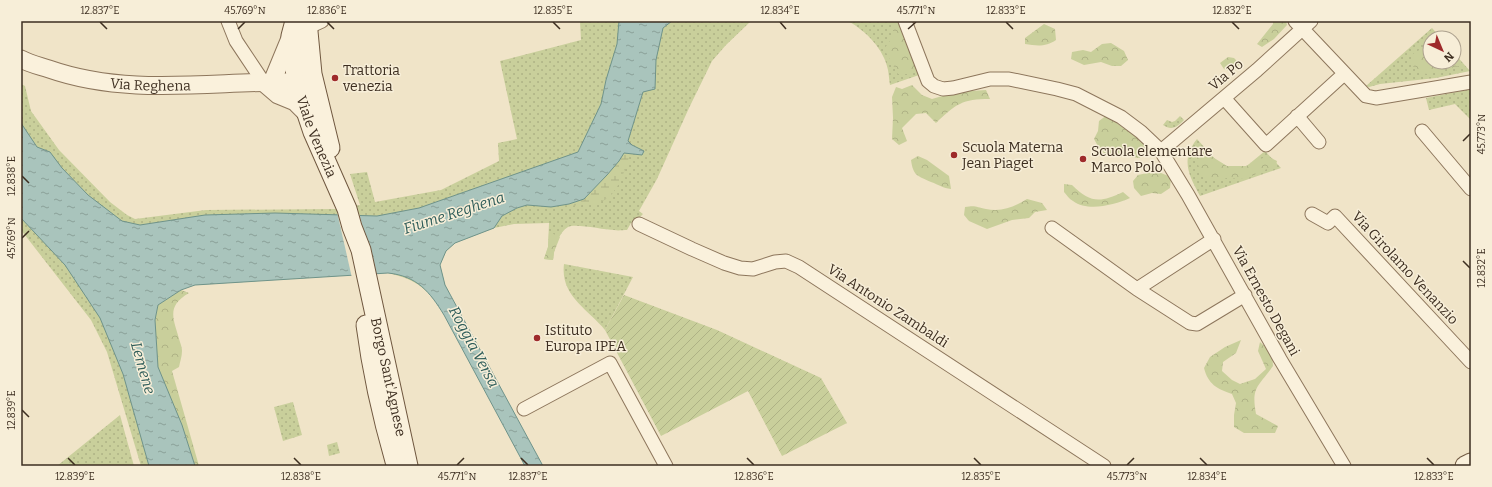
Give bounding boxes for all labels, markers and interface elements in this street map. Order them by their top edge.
text: 12.837°E [80,5,120,17]
text: 45.769°N [224,5,266,17]
text: 12.836°E [307,5,347,17]
text: 12.835°E [534,5,572,17]
text: 12.834°E [760,5,800,17]
text: 45.771°N [897,5,935,17]
text: 12.833°E [986,5,1026,17]
text: 12.832°E [1212,5,1252,17]
north arrow [1422,30,1462,70]
text: N [1441,49,1456,65]
street label: Via Po [1205,56,1247,94]
place label: Trattoria venezia [342,62,400,95]
marker: Trattoria venezia [330,73,340,83]
street label: Via Reghena [109,74,191,94]
street label: Viale Venezia [293,93,341,180]
text: 45.773°N [1476,114,1488,154]
place label: Scuola Materna Jean Piaget [961,139,1063,172]
place label: Scuola elementare Marco Polo [1091,143,1213,176]
marker: Scuola Materna Jean Piaget [949,150,959,160]
marker: Scuola elementare Marco Polo [1078,154,1088,164]
text: 12.838°E [6,156,18,196]
water label: Fiume Reghena [401,188,507,238]
street label: Via Girolamo Venanzio [1348,208,1462,328]
text: 45.769°N [6,217,18,259]
street label: Via Ernesto Degani [1229,243,1303,359]
text: 12.832°E [1476,248,1488,288]
street label: Via Antonio Zambaldi [824,261,952,351]
water label: Roggia Versa [445,303,503,391]
street label: Borgo Sant'Agnese [367,316,410,438]
place label: Istituto Europa IPEA [545,322,626,355]
marker: Istituto Europa IPEA [532,333,542,343]
water label: Lemene [127,340,159,396]
text: 12.839°E [6,390,18,430]
text: 12.839°E [55,471,95,483]
text: 12.838°E [281,471,321,483]
text: 45.771°N [438,471,476,483]
text: 12.837°E [508,471,548,483]
text: 12.836°E [734,471,774,483]
text: 12.835°E [962,471,1000,483]
text: 45.773°N [1107,471,1147,483]
text: 12.834°E [1187,471,1227,483]
text: 12.833°E [1414,471,1454,483]

